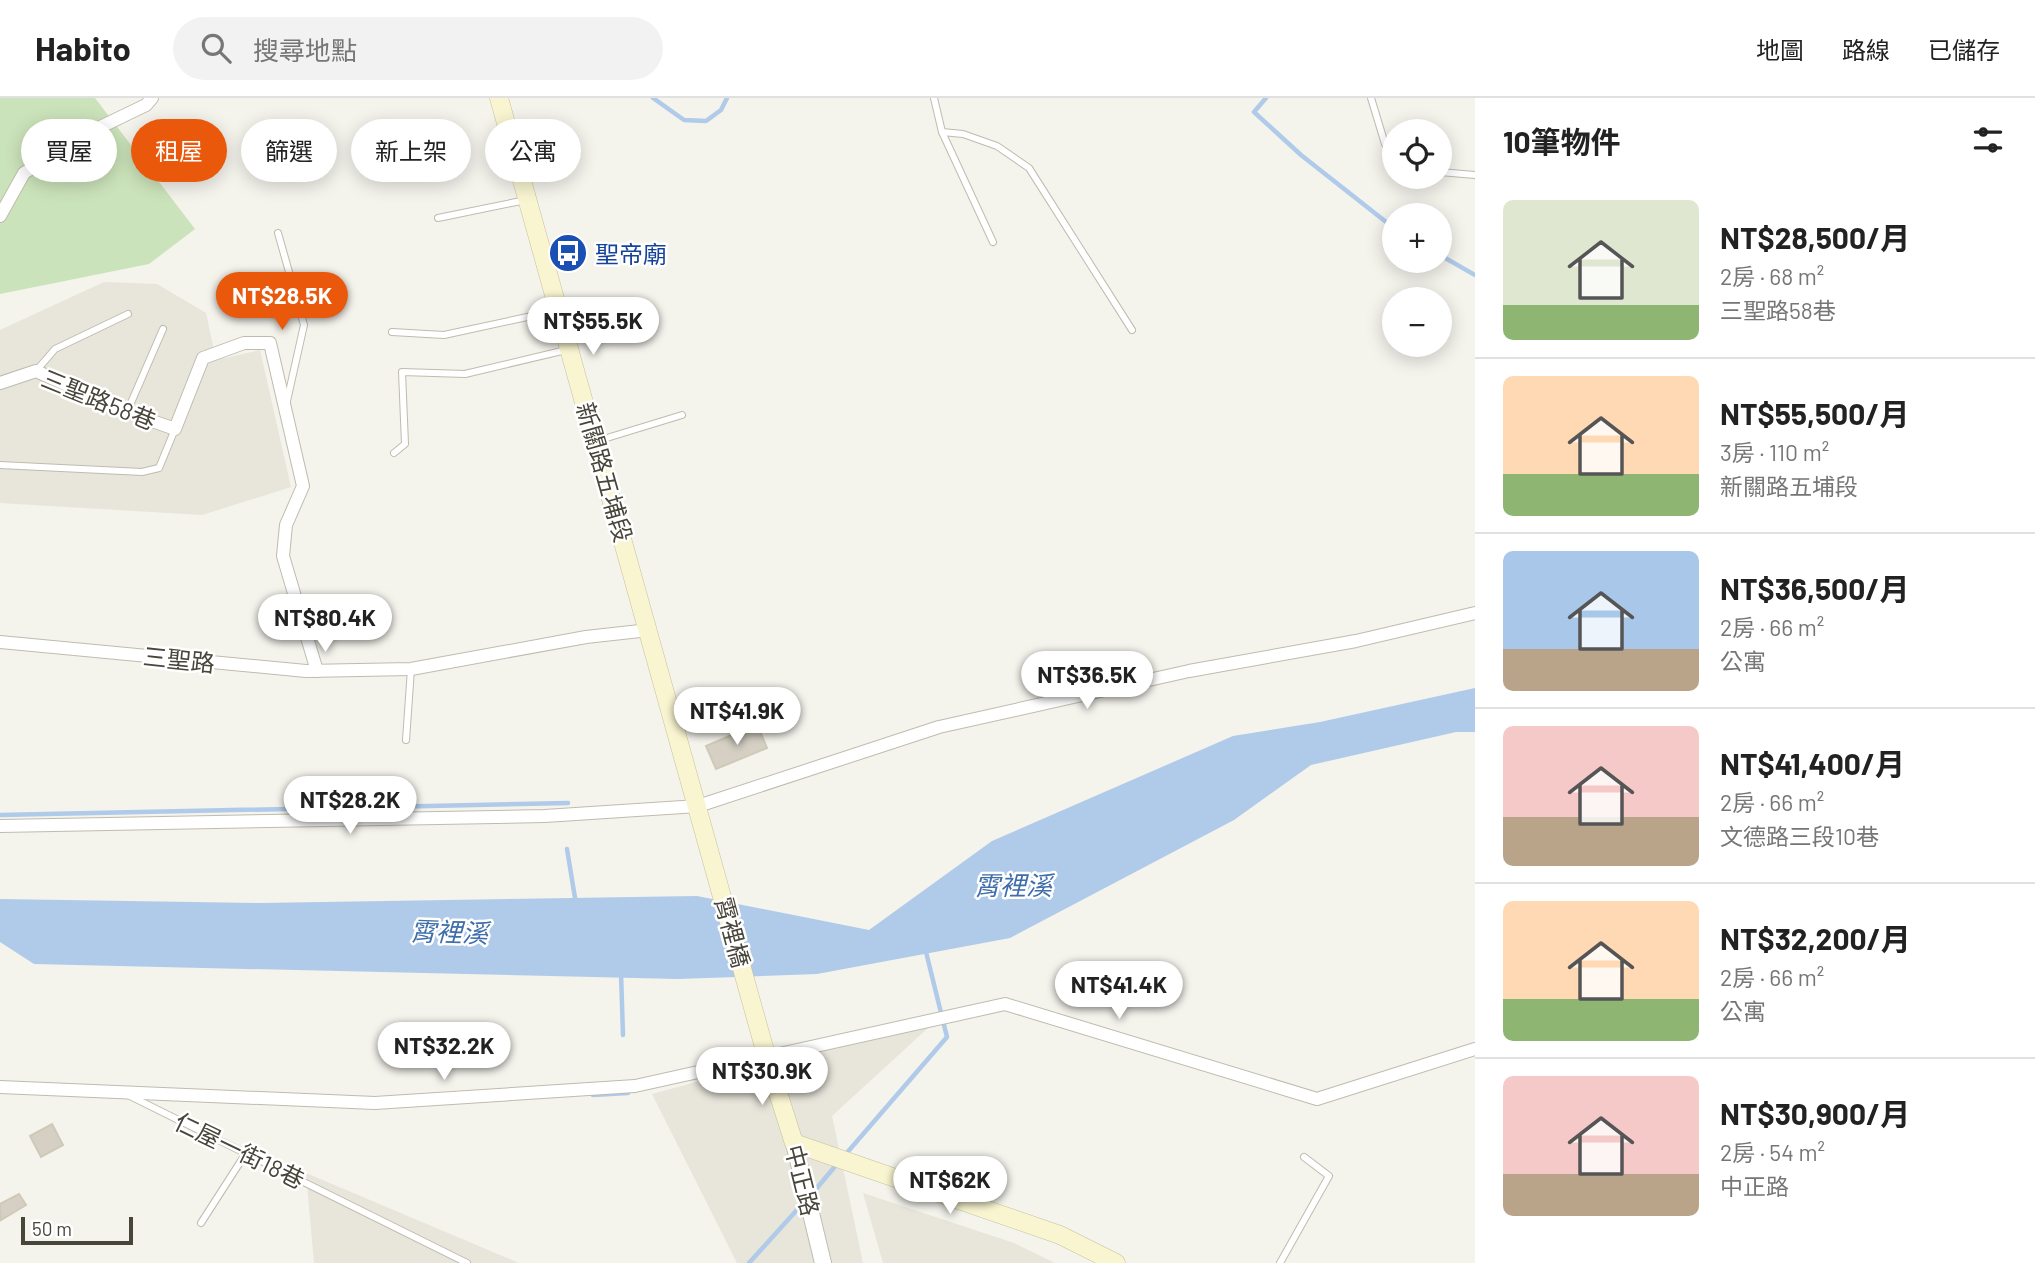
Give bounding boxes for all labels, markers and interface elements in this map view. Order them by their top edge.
search box [173,17,663,80]
text: Habito [35,28,131,68]
icon: search [197,29,235,67]
text: 搜尋地點 [253,34,357,65]
text: 地圖 [1756,35,1804,64]
text: 路線 [1842,35,1890,64]
text: 已儲存 [1928,35,2000,64]
chip: 買屋 [21,119,117,182]
chip: 租屋 [131,119,227,182]
chip: 篩選 [241,119,337,182]
chip: 新上架 [351,119,471,182]
chip: 公寓 [485,119,581,182]
map controls [1382,119,1452,357]
button: locate [1382,119,1452,189]
icon: filters [1969,121,2007,159]
text: 10筆物件 [1503,123,1621,159]
button: + [1382,203,1452,273]
text: NT$28,500/月 [1720,219,1910,255]
icon: home [1559,228,1643,312]
bus stop icon: 聖帝廟 [547,232,589,274]
place label: 聖帝廟 [595,239,667,268]
text: 2房 · 68 m² [1720,262,1824,290]
pin: NT$28.5K [210,272,354,332]
text: NT$28.5K [232,281,332,309]
button: − [1382,287,1452,357]
text: 三聖路58巷 [1720,296,1836,324]
pin: NT$55.5K [521,298,665,357]
text: NT$55.5K [543,306,643,334]
street label: 三聖路58巷 [38,363,160,435]
text: NT$55,500/月 [1720,395,1910,431]
street label: 新關路五埔段 [571,399,639,545]
icon: home [1559,404,1643,488]
text: 3房 · 110 m² [1720,438,1829,466]
text: 新關路五埔段 [1720,472,1858,500]
text: NT$36,500/月 [1720,570,1909,606]
icon: home [1559,579,1643,663]
pin: NT$80.4K [253,594,397,654]
text: NT$80.4K [274,603,376,631]
text: 2房 · 66 m² [1720,613,1824,641]
street label: 三聖路 [142,641,216,677]
text: 公寓 [1720,647,1766,675]
pin: NT$36.5K [1015,652,1159,711]
text: NT$36.5K [1037,660,1137,688]
pin: NT$41.9K [665,688,809,747]
text: NT$41.9K [690,696,784,724]
text: NT$41,400/月 [1720,745,1905,781]
icon: home [1559,754,1643,838]
pin: NT$28.2K [278,776,422,836]
text: NT$28.2K [300,785,400,813]
text: 2房 · 66 m² [1720,788,1824,816]
text: 文德路三段10巷 [1720,822,1879,850]
water label: 霄裡溪 [974,869,1056,900]
street label: 霄裡橋 [710,893,756,971]
water label: 霄裡溪 [409,914,493,948]
text: NT$32,200/月 [1720,920,1911,956]
icon: home [1559,929,1643,1013]
pin: NT$41.4K [1047,962,1191,1021]
text: 2房 · 66 m² [1720,963,1824,991]
text: NT$41.4K [1071,970,1167,998]
text: 公寓 [1720,997,1766,1025]
pin: NT$32.2K [372,1023,516,1082]
text: NT$32.2K [394,1031,494,1059]
pin: NT$30.9K [690,1048,834,1107]
text: NT$30.9K [712,1056,812,1084]
text: NT$30,900/月 [1720,1095,1910,1131]
icon: home [1559,1104,1643,1188]
street label: 仁屋一街18巷 [170,1106,310,1194]
text: 2房 · 54 m² [1720,1138,1825,1166]
street label: 中正路 [780,1142,826,1218]
pin: NT$62K [893,1156,1007,1216]
text: NT$62K [909,1165,991,1193]
text: 中正路 [1720,1172,1789,1200]
scale bar [21,1214,133,1246]
text: 50 m [32,1217,72,1240]

